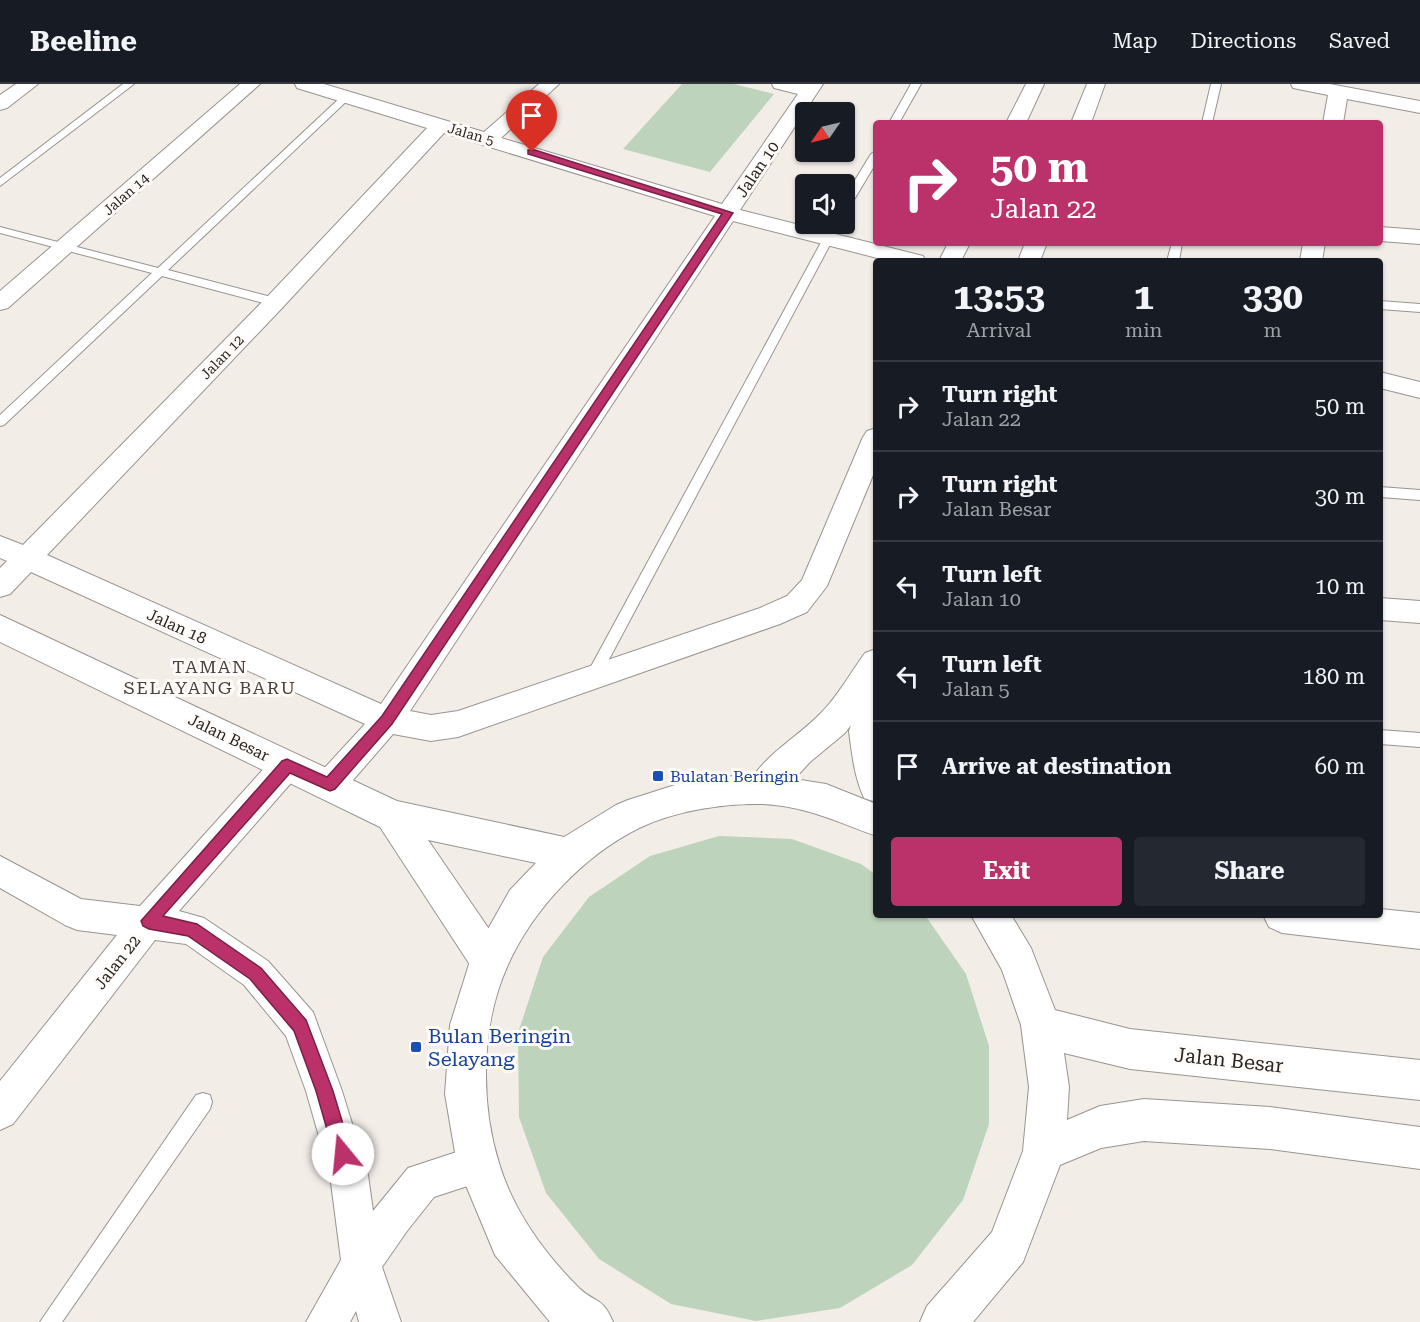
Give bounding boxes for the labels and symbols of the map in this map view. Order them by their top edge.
pin [506,90,557,152]
north arrow [795,102,855,162]
street label: Jalan 5 [446,120,496,148]
street label: Jalan 10 [732,138,783,201]
street label: Jalan 14 [100,170,152,218]
street label: Jalan 12 [197,331,247,382]
street label: Jalan 18 [144,605,210,648]
district label: TAMAN SELAYANG BARU [123,656,297,698]
street label: Jalan Besar [185,710,273,765]
place label: Bulatan Beringin [670,767,799,786]
marker: Bulatan Beringin [651,769,665,783]
street label: Jalan 22 [90,932,144,993]
place label: Bulan Beringin Selayang [428,1024,571,1071]
marker: Bulan Beringin Selayang [409,1040,423,1054]
street label: Jalan Besar [1173,1042,1285,1078]
position arrow [311,1122,375,1186]

